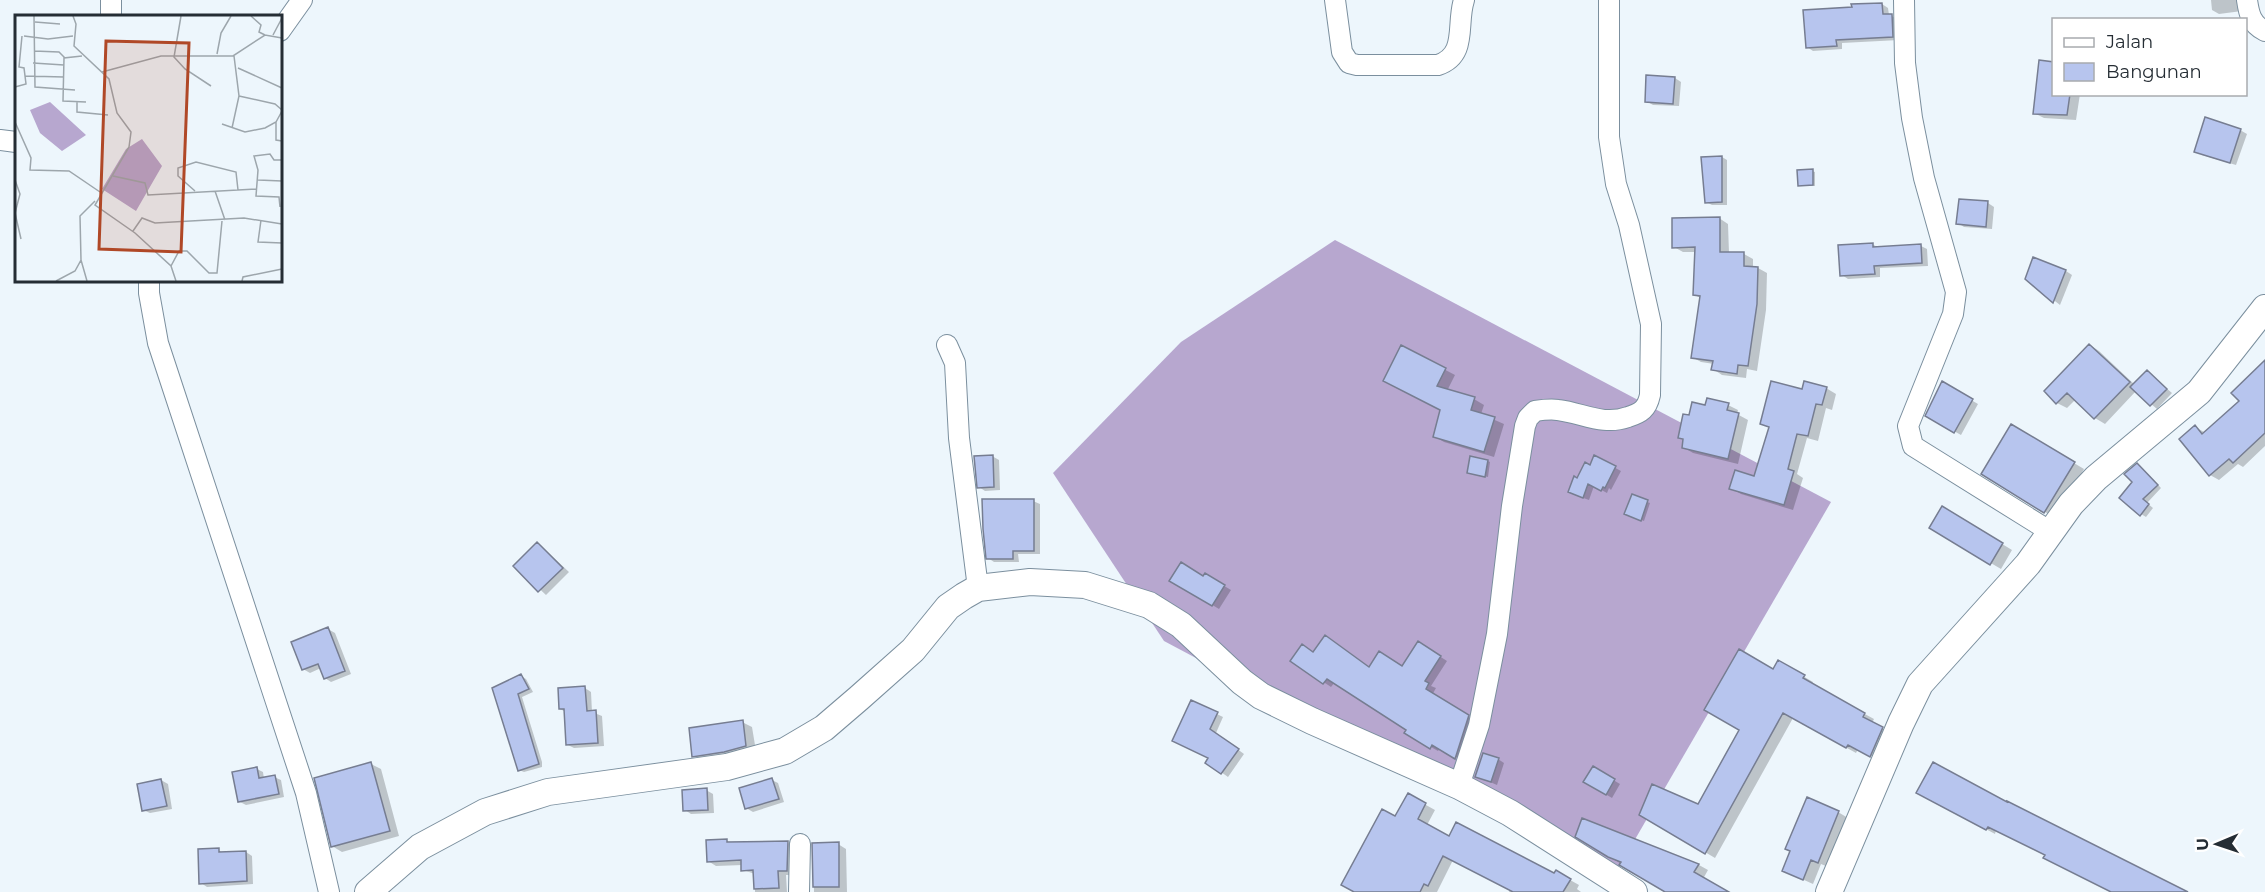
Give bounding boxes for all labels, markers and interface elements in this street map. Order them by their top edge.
inset map [15,15,282,282]
legend [2052,18,2247,96]
text: Jalan [2105,31,2153,53]
text: Bangunan [2106,61,2202,83]
north arrow [2187,814,2247,874]
text: U [2193,838,2212,851]

